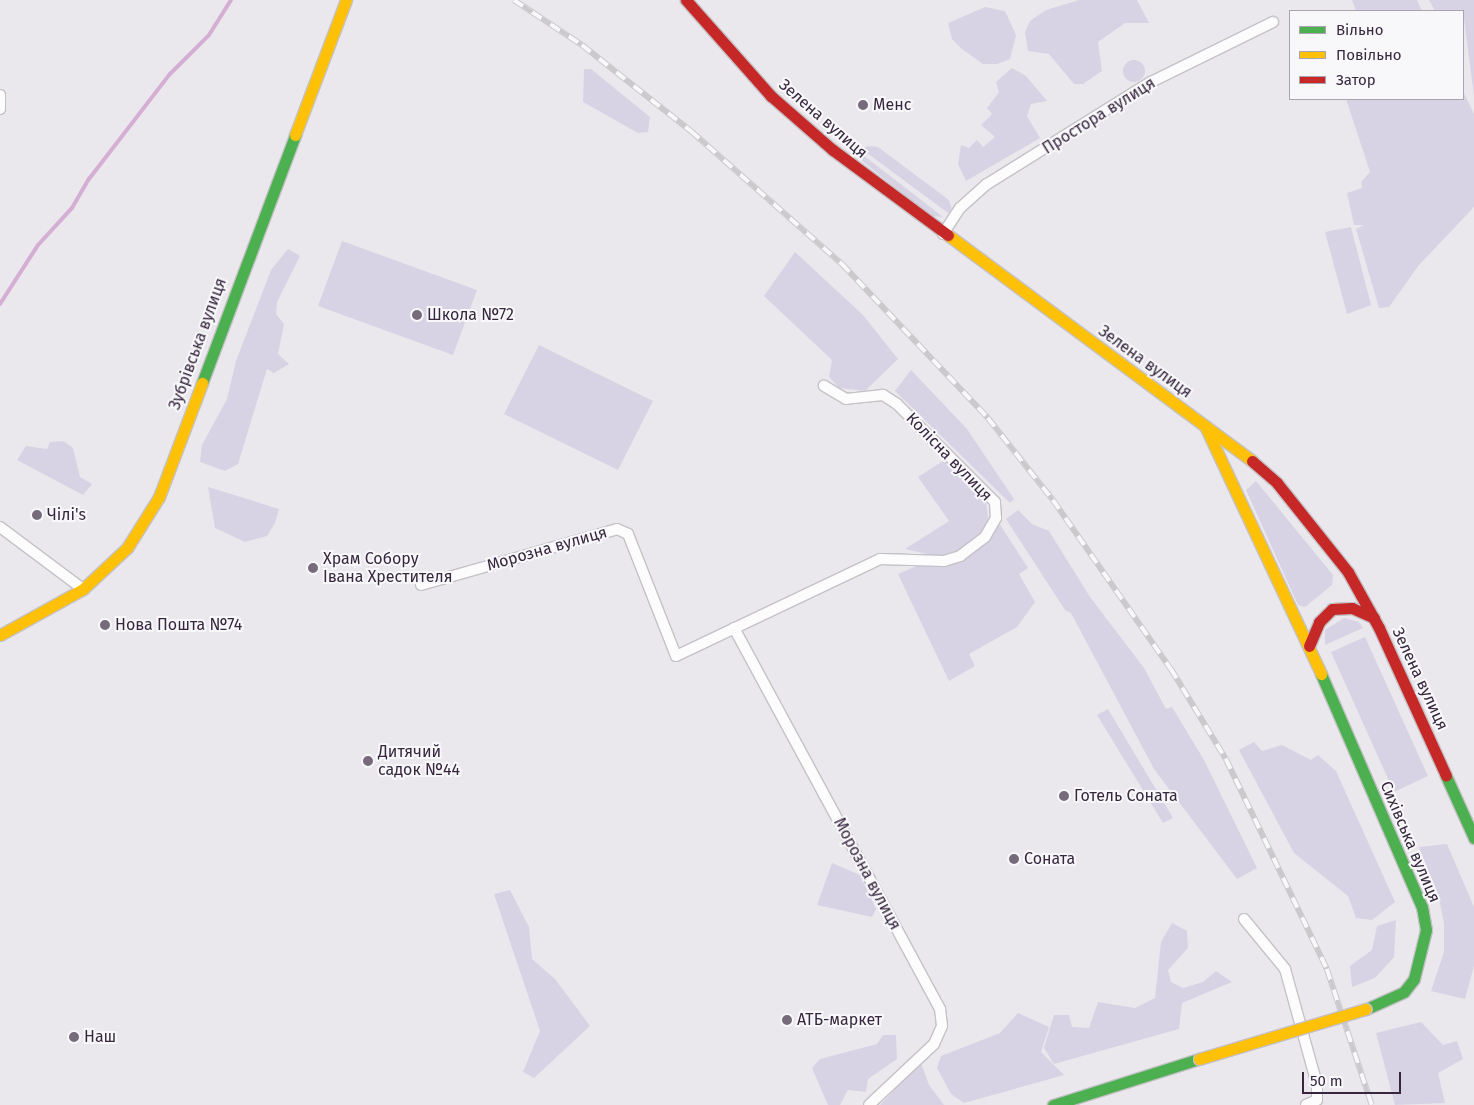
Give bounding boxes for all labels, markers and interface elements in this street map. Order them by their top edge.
legend [1289,10,1464,100]
text: Вільно [1336,21,1383,39]
text: Повільно [1336,46,1402,64]
text: Затор [1336,71,1376,89]
street label: Простора вулиця [1039,74,1159,158]
street label: Зелена вулиця [775,75,871,163]
place label: Менс [873,95,911,115]
marker: Менс [857,99,869,111]
street label: Зубрівська вулиця [165,275,231,413]
place label: Школа №72 [427,305,514,325]
marker: Школа №72 [411,309,423,321]
street label: Зелена вулиця [1095,322,1195,402]
street label: Колісна вулиця [902,409,996,505]
place label: Чілі's [47,505,86,525]
marker: Чілі's [31,509,43,521]
street label: Морозна вулиця [485,523,609,575]
place label: Храм Собору Івана Хрестителя [323,549,452,587]
marker: Храм Собору Івана Хрестителя [307,562,319,574]
place label: Нова Пошта №74 [115,615,242,635]
marker: Нова Пошта №74 [99,619,111,631]
street label: Зелена вулиця [1388,625,1452,733]
place label: Дитячий садок №44 [378,742,460,780]
marker: Дитячий садок №44 [362,755,374,767]
street label: Сихівська вулиця [1376,778,1444,906]
place label: Готель Соната [1074,786,1178,806]
marker: Готель Соната [1058,790,1070,802]
street label: Морозна вулиця [829,815,905,933]
place label: Соната [1024,849,1075,869]
marker: Соната [1008,853,1020,865]
place label: АТБ-маркет [797,1010,882,1030]
marker: АТБ-маркет [781,1014,793,1026]
place label: Наш [84,1027,116,1047]
marker: Наш [68,1031,80,1043]
scale bar [1304,1062,1403,1094]
text: 50 m [1310,1072,1343,1090]

